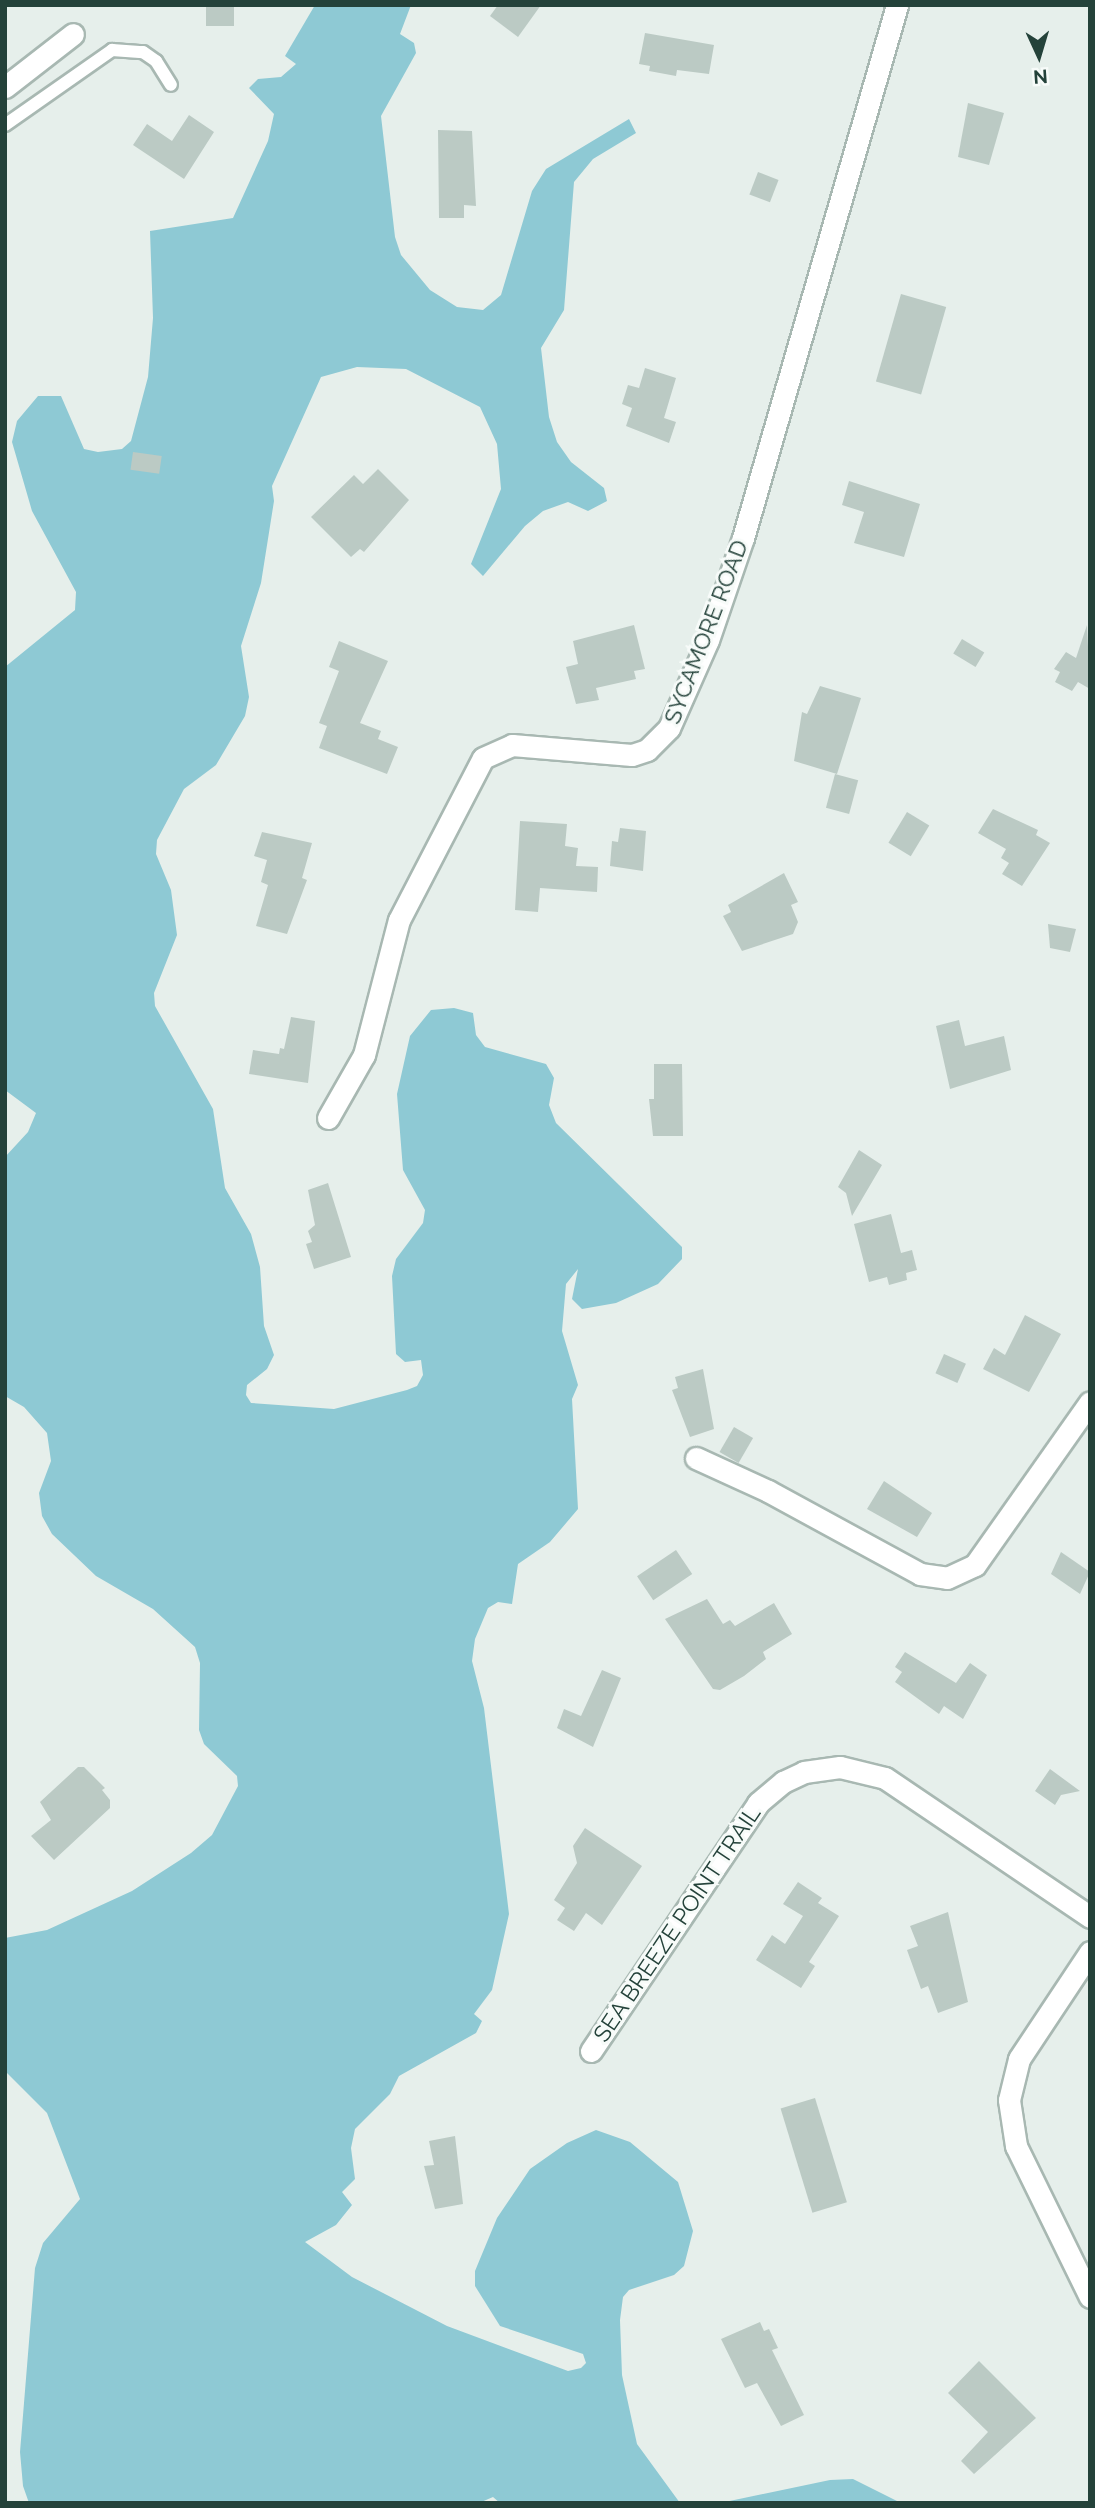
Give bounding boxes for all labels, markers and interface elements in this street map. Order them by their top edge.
north arrow [1004,21,1074,91]
text: N [1032,65,1048,88]
street label: SYCAMORE ROAD [658,536,754,728]
street label: SEA BREEZE POINT TRAIL [587,1800,767,2048]

